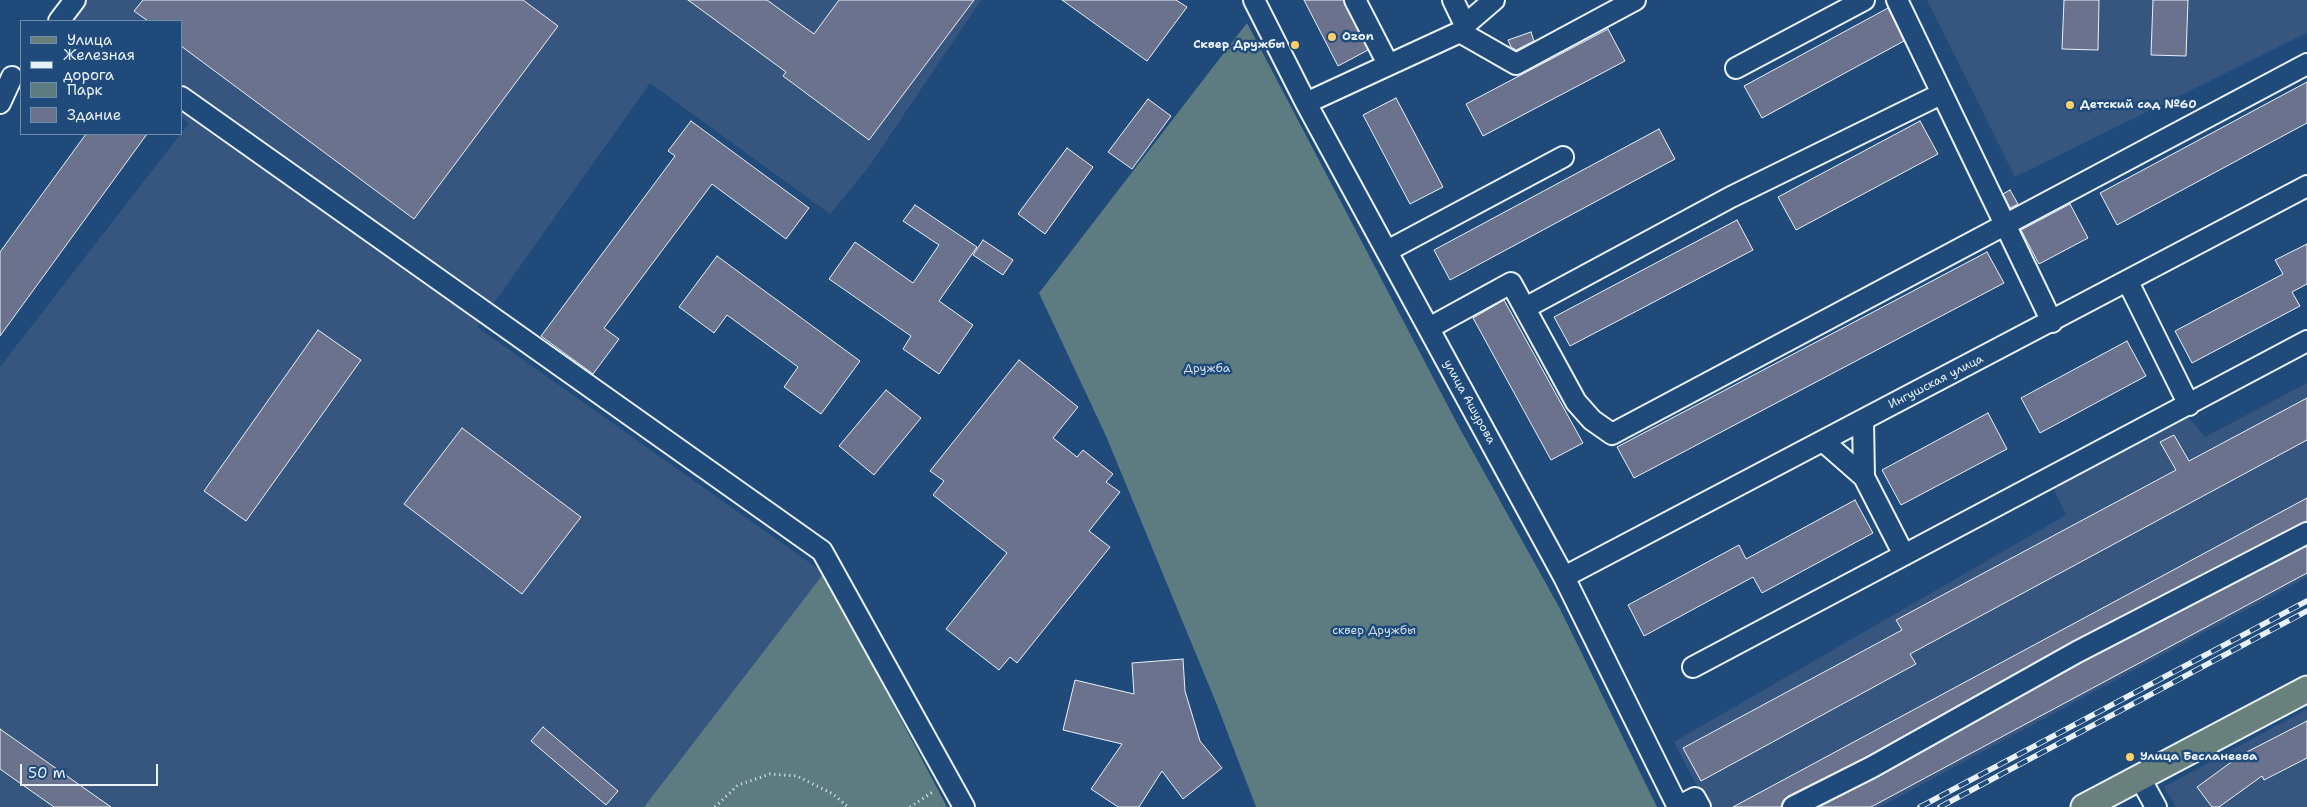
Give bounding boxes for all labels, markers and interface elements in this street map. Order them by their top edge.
legend [20,20,182,135]
text: Улица [67,30,112,50]
place label: Ozon [1342,30,1374,44]
marker: Ozon [1326,31,1338,43]
place label: Сквер Дружбы [1193,38,1285,52]
marker: Сквер Дружбы [1289,39,1301,51]
text: Железная дорога [63,45,135,85]
text: Парк [67,80,103,100]
place label: Детский сад №60 [2080,98,2197,112]
marker: Детский сад №60 [2064,99,2076,111]
text: Здание [67,105,121,125]
street label: Ингушская улица [1886,352,1986,412]
street label: улица Ашурова [1440,357,1498,447]
park label: Дружба [1184,362,1230,376]
park label: сквер Дружбы [1332,624,1416,638]
place label: Улица Бесланеева [2140,750,2257,764]
marker: Улица Бесланеева [2124,751,2136,763]
scale bar [22,754,160,786]
text: 50 m [28,763,66,783]

